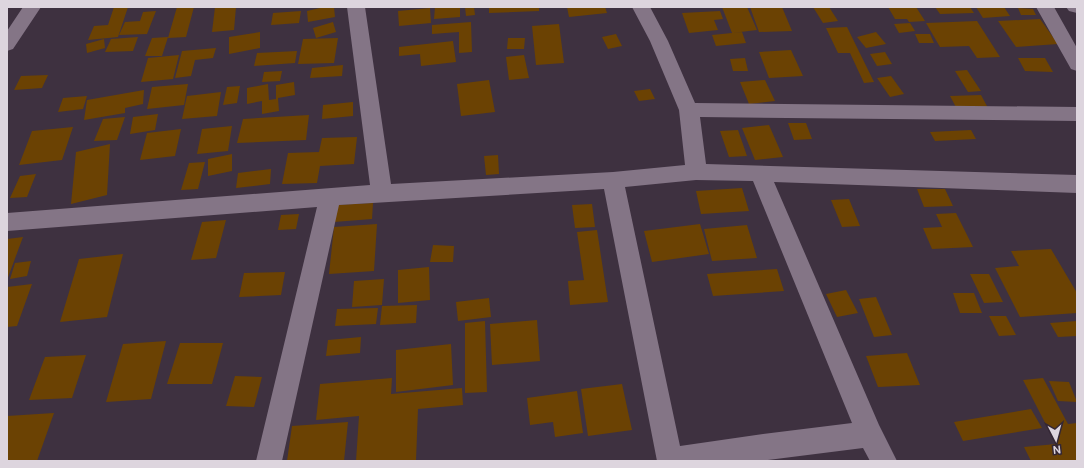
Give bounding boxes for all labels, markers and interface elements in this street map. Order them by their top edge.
north arrow [1036,420,1076,460]
text: N [1052,443,1062,457]

